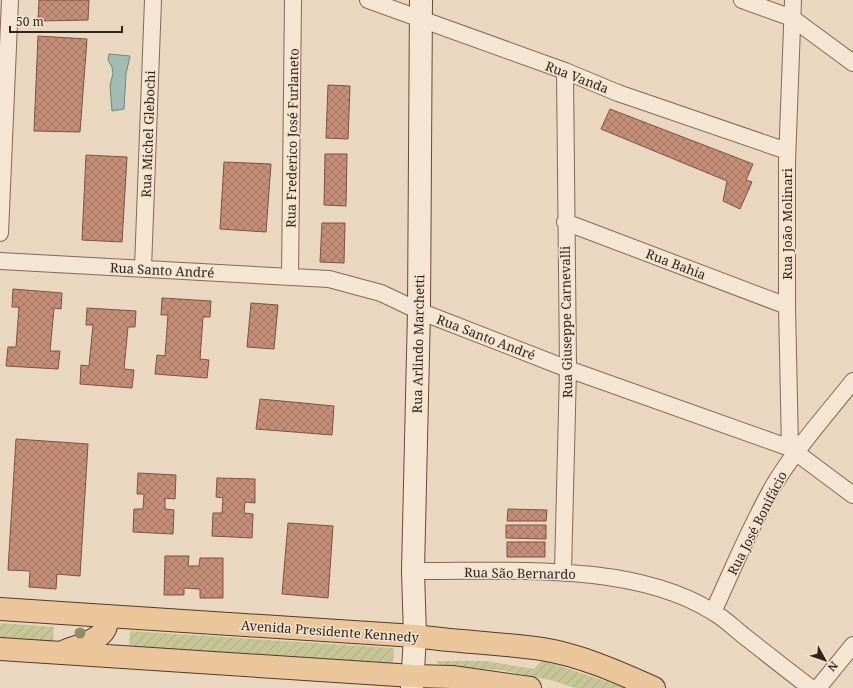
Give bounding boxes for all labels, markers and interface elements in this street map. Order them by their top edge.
scale bar [10,8,122,34]
text: 50 m [16,13,44,30]
street label: Rua Frederico José Furlaneto [281,48,303,228]
street label: Rua Vanda [543,57,611,97]
street label: Rua Michel Glebochi [137,70,159,198]
street label: Rua João Molinari [778,168,796,280]
street label: Rua Bahia [643,244,709,284]
street label: Rua Giuseppe Carnevalli [556,246,576,398]
street label: Rua Santo André [109,258,215,282]
street label: Rua Arlindo Marchetti [408,274,428,414]
street label: Rua Santo André [434,310,538,364]
street label: Rua José Bonifácio [723,468,791,578]
street label: Rua São Bernardo [464,563,576,583]
street label: Avenida Presidente Kennedy [241,616,420,646]
north arrow [805,640,845,680]
text: N [824,659,842,675]

